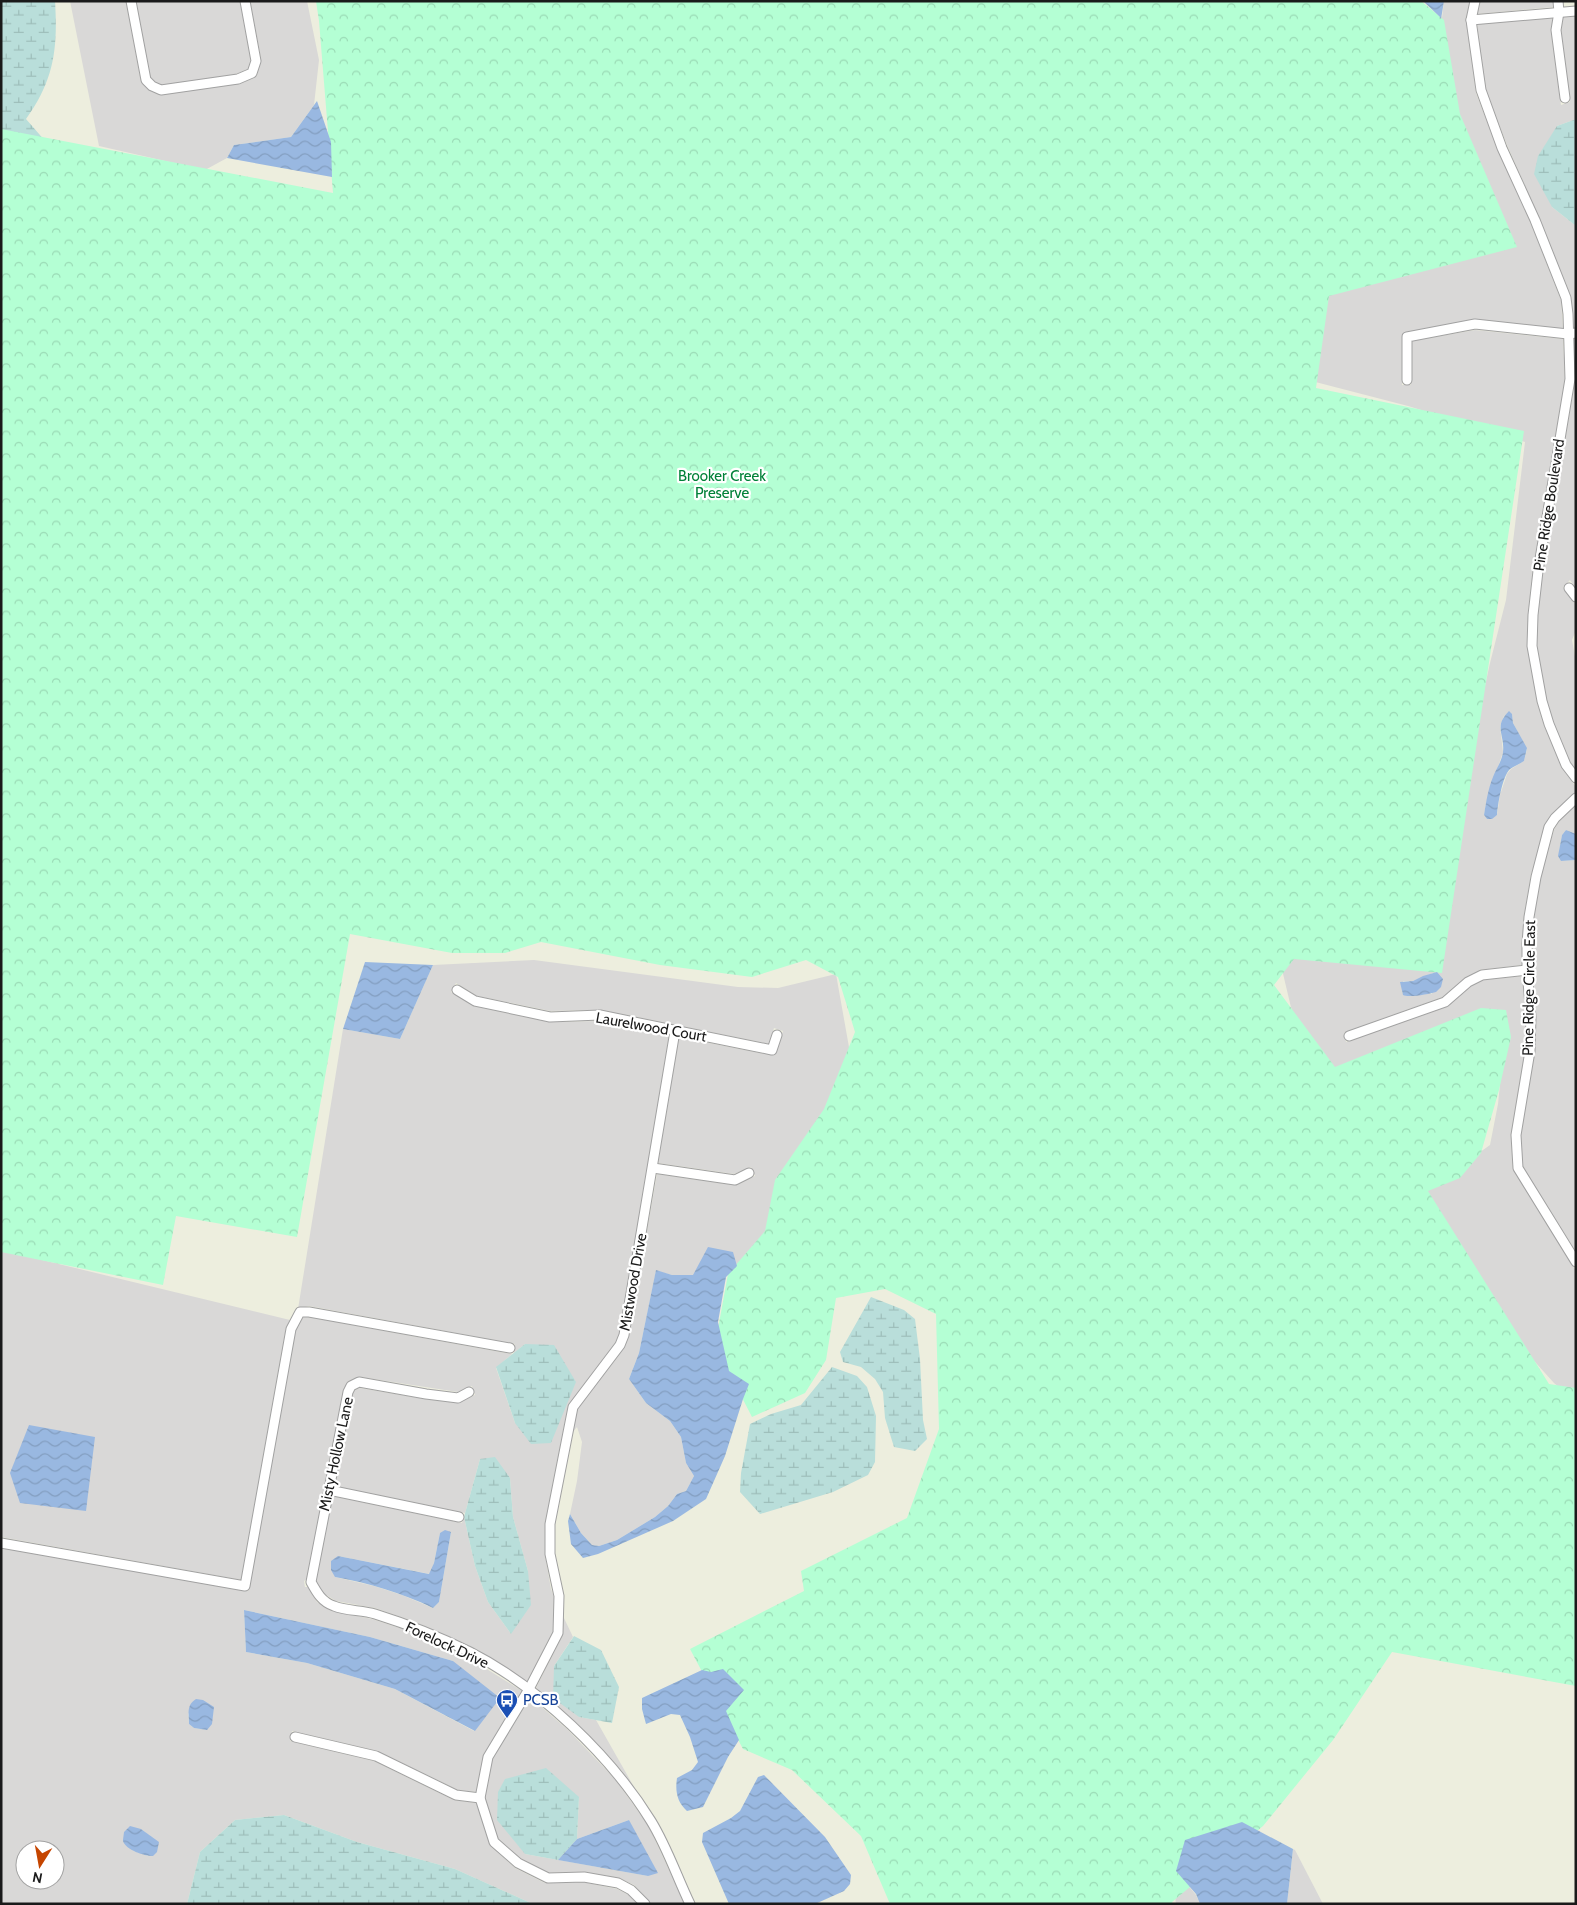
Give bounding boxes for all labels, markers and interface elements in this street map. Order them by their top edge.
street label: Pine Ridge Boulevard [1530,438,1568,572]
park label: Brooker Creek Preserve [678,467,766,502]
street label: Pine Ridge Circle East [1519,920,1539,1056]
street label: Laurelwood Court [594,1008,708,1046]
street label: Mistwood Drive [616,1231,651,1332]
street label: Misty Hollow Lane [315,1395,357,1513]
street label: Forelock Drive [402,1618,492,1672]
bus stop icon: PCSB [495,1688,519,1719]
place label: PCSB [523,1691,559,1709]
north arrow [15,1840,65,1890]
text: N [31,1868,44,1888]

